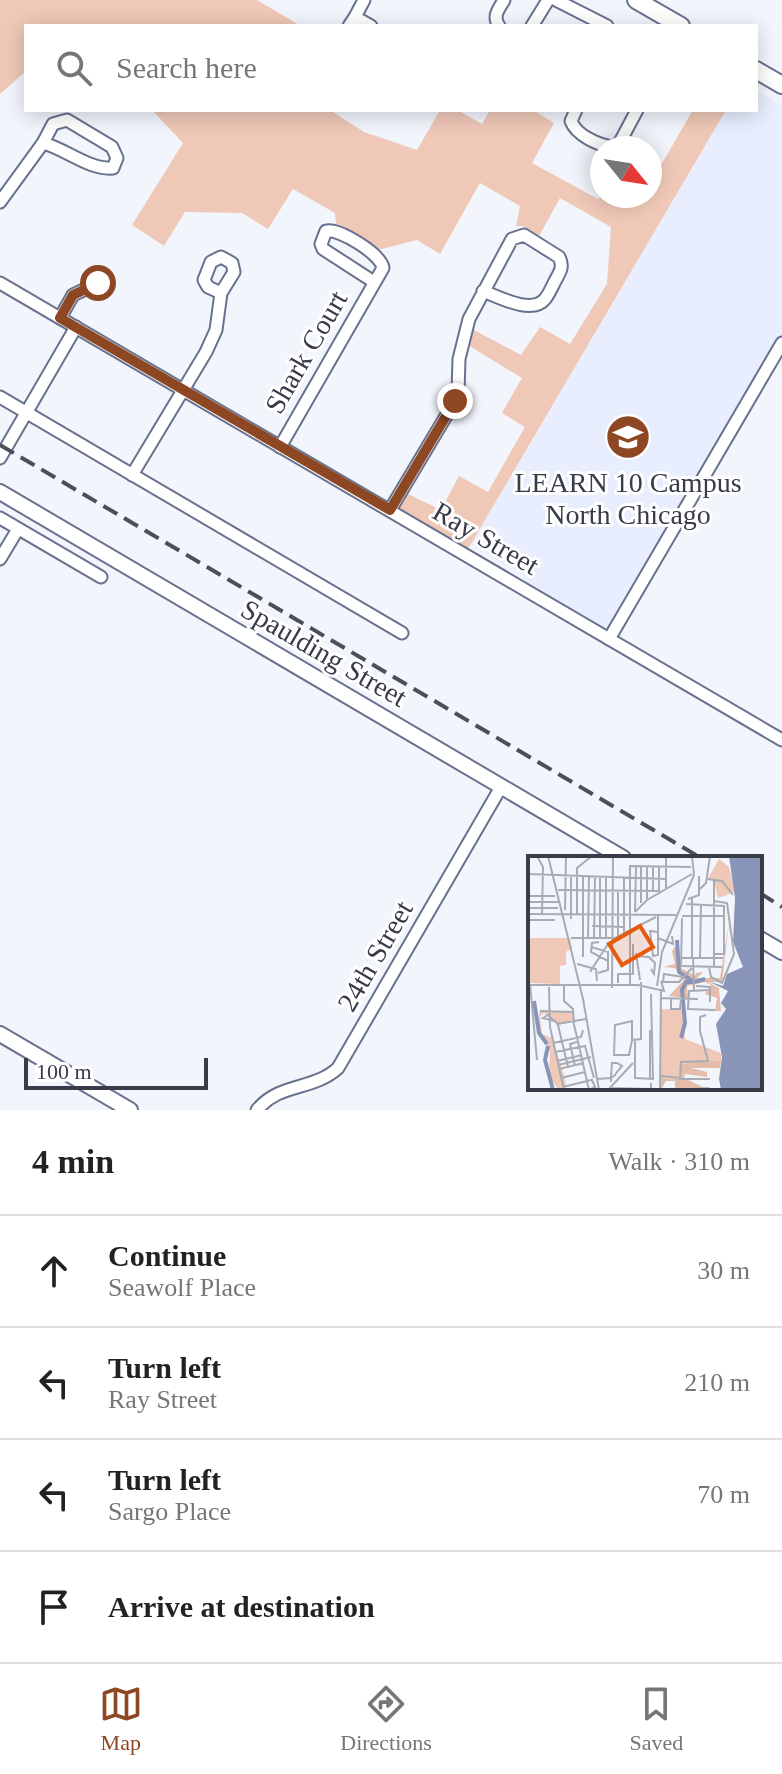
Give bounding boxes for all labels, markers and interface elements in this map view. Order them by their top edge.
search box [24,24,758,112]
icon: search [52,46,96,90]
text: Search here [116,51,257,84]
north arrow [590,136,662,208]
route start [80,265,116,301]
street label: Shark Court [259,285,354,419]
route end [437,383,473,419]
school or university icon: LEARN 10 Campus North Chicago [604,413,652,461]
place label: LEARN 10 Campus North Chicago [514,467,742,530]
street label: Ray Street [427,495,545,581]
street label: Spaulding Street [236,593,412,713]
inset map [528,856,762,1090]
street label: 24th Street [331,895,419,1017]
scale bar [24,1054,208,1090]
text: 100 m [36,1059,92,1084]
text: 4 min [32,1143,114,1180]
text: Walk · 310 m [608,1147,750,1176]
text: Continue [108,1239,226,1272]
icon: ahead [32,1249,76,1293]
text: 30 m [697,1256,750,1285]
text: Seawolf Place [108,1273,256,1302]
text: Turn left [108,1351,221,1384]
icon: left [32,1361,76,1405]
text: 210 m [684,1368,750,1397]
text: Ray Street [108,1385,217,1414]
text: Turn left [108,1463,221,1496]
icon: left [32,1473,76,1517]
text: 70 m [697,1480,750,1509]
text: Sargo Place [108,1497,231,1526]
icon: arrive [32,1585,76,1629]
text: Arrive at destination [108,1590,375,1623]
tab: Map [99,1682,143,1756]
tab: Directions [340,1682,432,1756]
tab: Saved [629,1682,683,1756]

